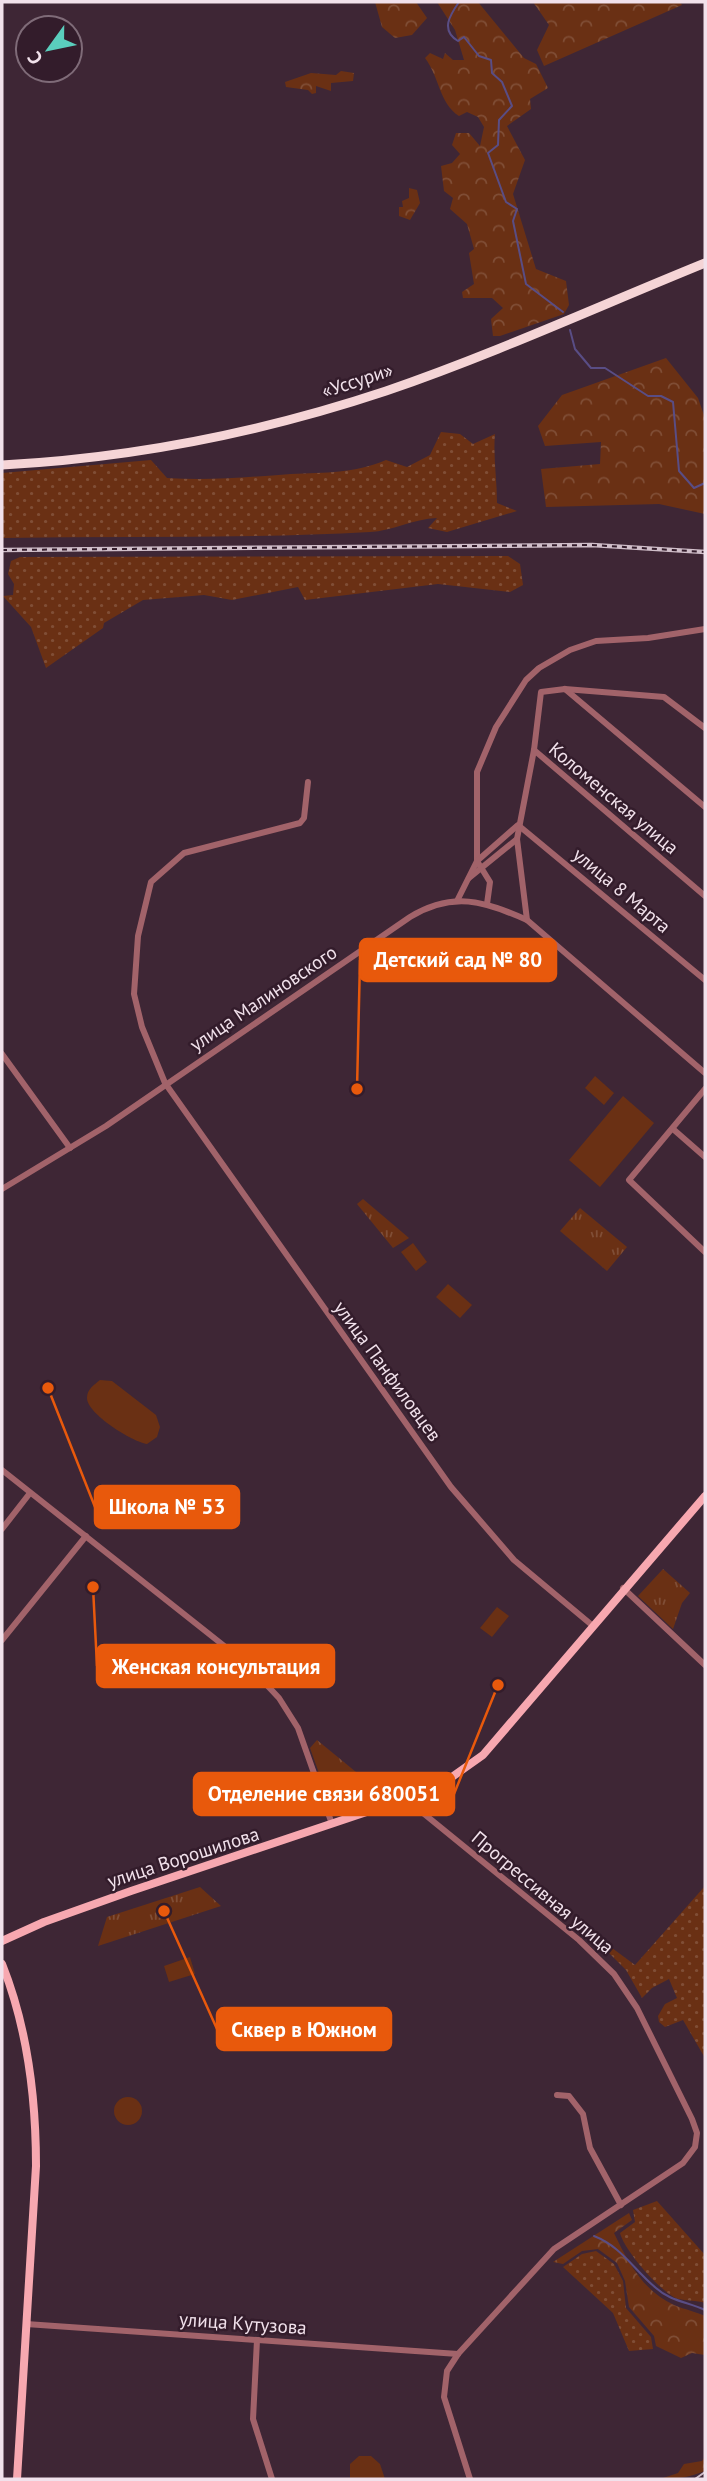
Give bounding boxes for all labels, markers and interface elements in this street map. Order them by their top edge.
north arrow [14,14,84,84]
text: С [22,47,48,69]
street label: «Уссури» [318,357,396,403]
street label: Коломенская улица [544,737,684,859]
street label: улица 8 Марта [568,842,676,938]
callout: Детский сад № 80 [360,939,556,981]
street label: улица Малиновского [185,940,341,1056]
text: Детский сад № 80 [374,946,542,973]
street label: улица Панфиловцев [329,1296,447,1446]
callout: Школа № 53 [95,1486,239,1528]
text: Школа № 53 [109,1493,225,1520]
callout: Женская консультация [97,1645,334,1687]
text: Женская консультация [111,1653,320,1680]
callout: Отделение связи 680051 [194,1773,454,1815]
text: Отделение связи 680051 [208,1780,440,1807]
street label: улица Ворошилова [104,1821,262,1893]
street label: Прогрессивная улица [467,1825,619,1959]
callout: Сквер в Южном [217,2008,391,2050]
text: Сквер в Южном [231,2016,377,2043]
street label: улица Кутузова [178,2307,308,2339]

